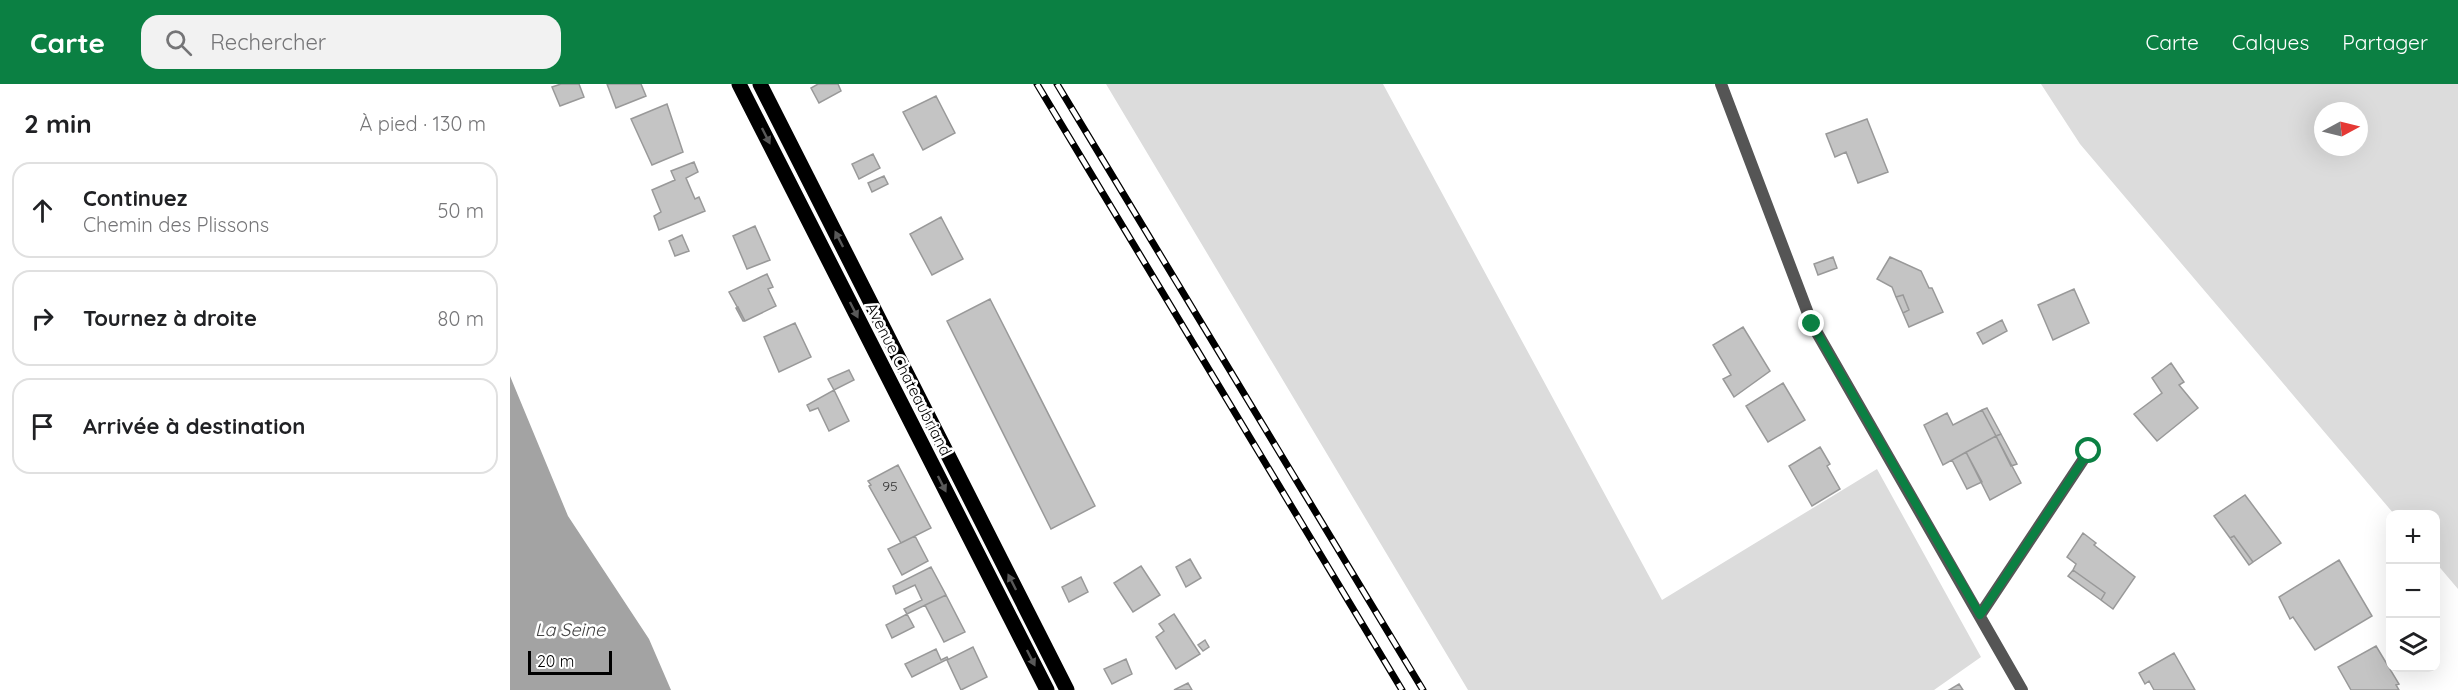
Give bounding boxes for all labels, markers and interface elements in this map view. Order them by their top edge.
search box [141,15,561,69]
text: Carte [30,25,105,60]
icon: search [162,26,195,59]
text: Rechercher [210,28,326,56]
text: Carte [2145,29,2199,55]
text: Calques [2232,29,2309,55]
text: Partager [2342,29,2428,55]
north arrow [2314,102,2368,156]
text: 2 min [24,107,92,140]
text: À pied · 130 m [359,111,486,136]
one-way arrow [761,128,771,145]
text: Continuez [83,184,187,212]
icon: ahead [26,194,59,227]
text: 50 m [438,198,484,223]
text: Chemin des Plissons [83,212,269,237]
one-way arrow [834,230,844,247]
street label: Avenue Chateaubriand [862,299,956,459]
icon: right [26,302,59,335]
one-way arrow [849,302,859,319]
text: Tournez à droite [83,304,257,332]
text: 80 m [438,306,484,331]
route end [1798,310,1824,336]
icon: arrive [26,410,59,443]
text: Arrivée à destination [83,412,305,440]
route start [2075,437,2101,463]
one-way arrow [937,475,947,493]
house number: 95 [882,477,898,495]
map controls [2386,510,2440,672]
button: + [2386,510,2440,564]
button: − [2386,564,2440,618]
one-way arrow [1008,573,1017,590]
water label: La Seine [535,618,606,641]
button: layers [2386,618,2440,672]
scale bar [528,648,612,676]
one-way arrow [1026,649,1035,666]
text: 20 m [537,651,574,671]

